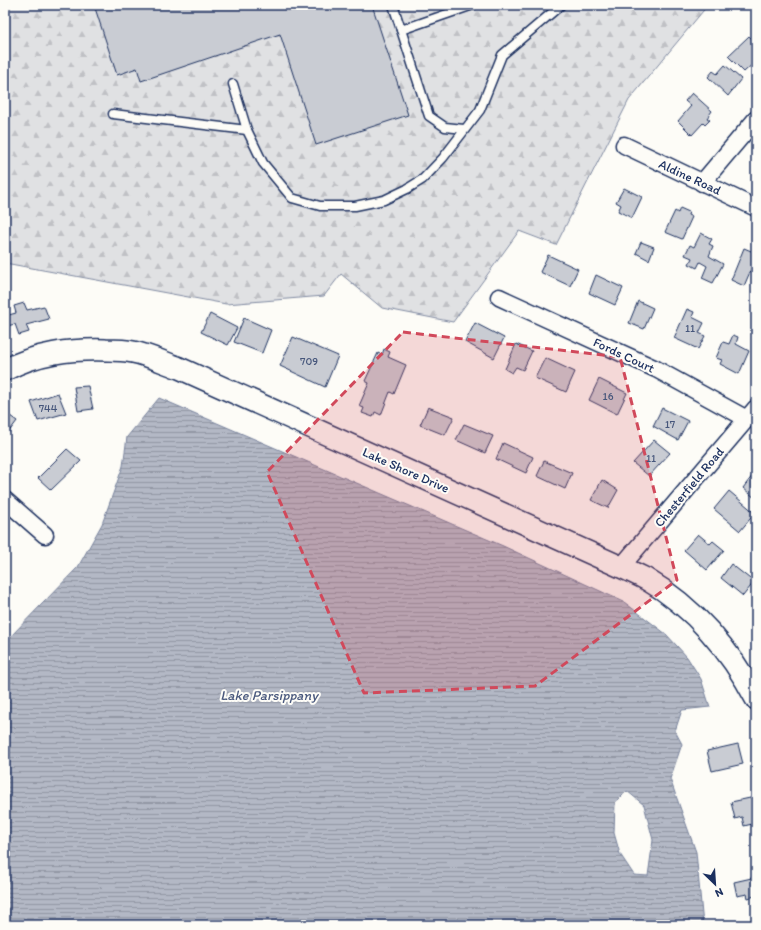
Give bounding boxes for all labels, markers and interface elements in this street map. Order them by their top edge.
street label: Aldine Road [656,156,724,198]
house number: 11 [685,322,695,335]
street label: Fords Court [591,334,657,376]
house number: 709 [300,355,318,368]
house number: 16 [603,390,614,403]
house number: 744 [39,402,58,415]
house number: 17 [665,418,676,431]
street label: Lake Shore Drive [360,444,452,496]
street label: Chesterfield Road [651,444,727,530]
house number: 11 [646,452,656,465]
water label: Lake Parsippany [220,687,319,704]
north arrow [695,864,735,904]
text: N [713,885,725,900]

